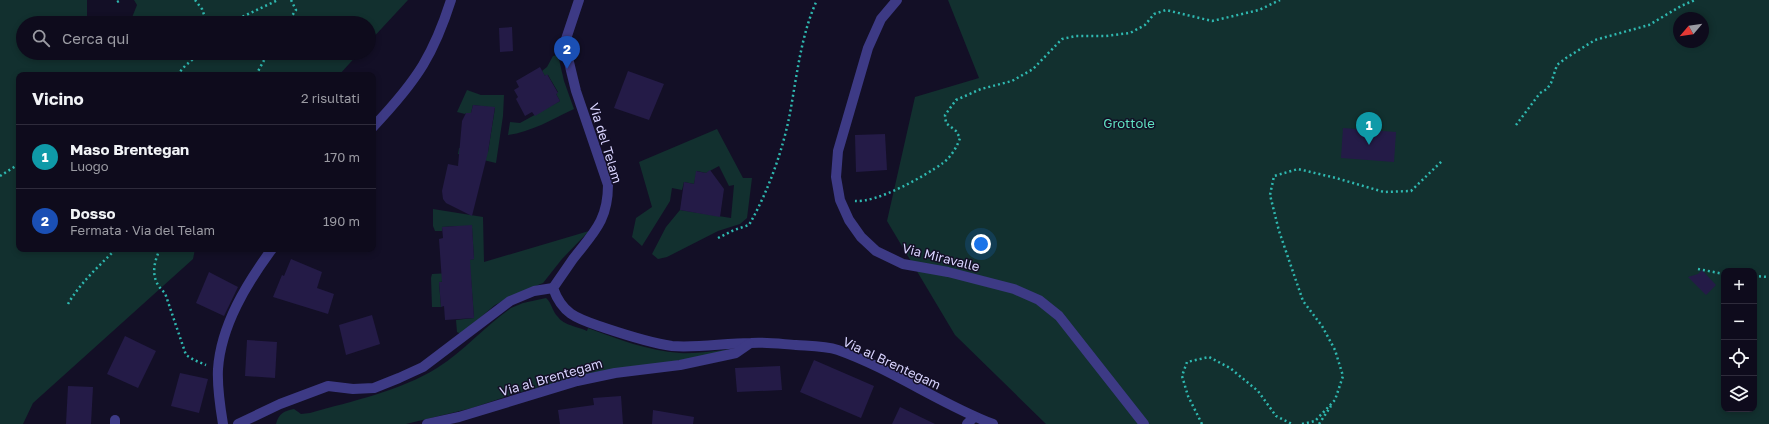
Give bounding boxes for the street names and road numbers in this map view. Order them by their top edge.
street label: Via del Telam [586,101,626,185]
street label: Via Miravalle [901,240,981,274]
street label: Via al Brentegam [840,333,944,393]
street label: Via al Brentegam [498,355,604,399]

